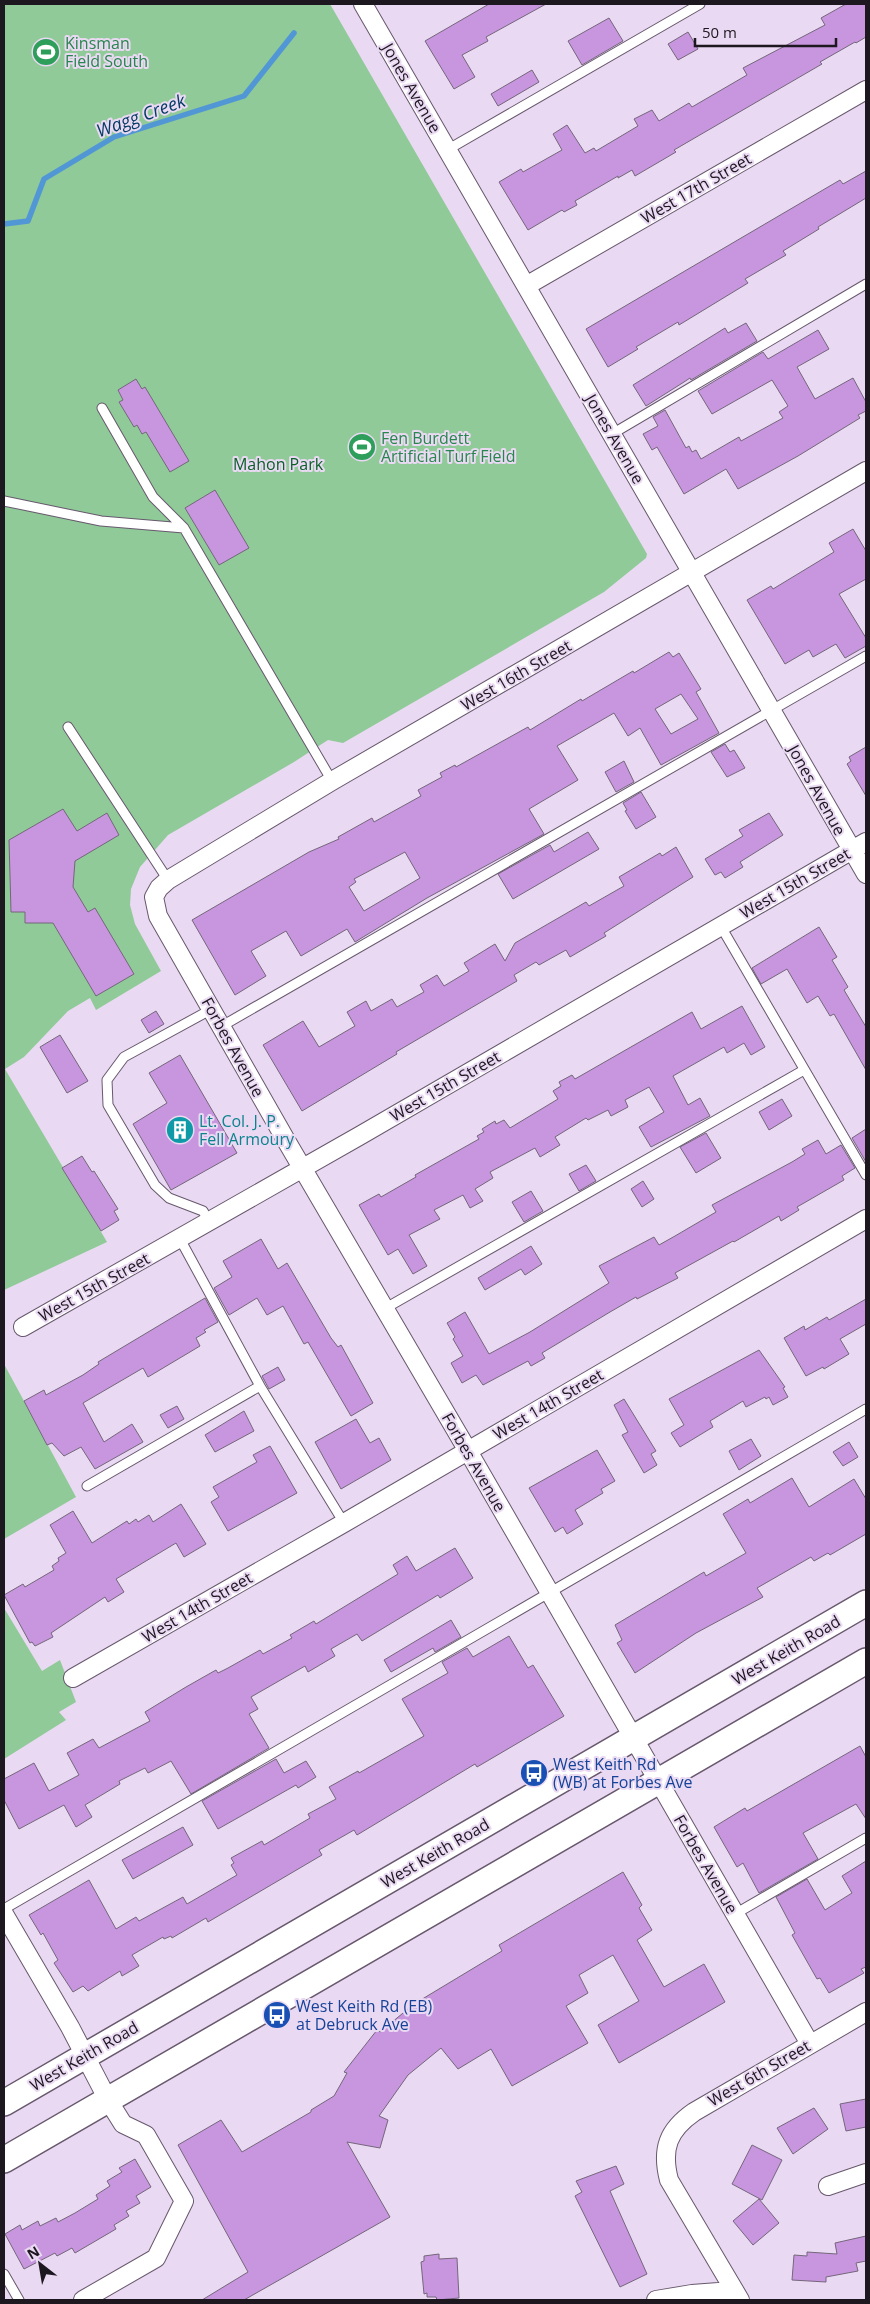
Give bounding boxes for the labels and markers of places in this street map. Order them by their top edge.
place label: Kinsman Field South [65,32,148,72]
sports icon: Kinsman Field South [31,37,61,67]
place label: Fen Burdett Artificial Turf Field [381,427,515,467]
sports icon: Fen Burdett Artificial Turf Field [347,432,377,462]
place label: Lt. Col. J. P. Fell Armoury [199,1110,295,1150]
building icon: Lt. Col. J. P. Fell Armoury [165,1115,195,1145]
place label: West Keith Rd (WB) at Forbes Ave [553,1753,693,1793]
bus stop icon: West Keith Rd (WB) at Forbes Ave [519,1758,549,1788]
place label: West Keith Rd (EB) at Debruck Ave [296,1995,433,2035]
bus stop icon: West Keith Rd (EB) at Debruck Ave [262,2000,292,2030]

